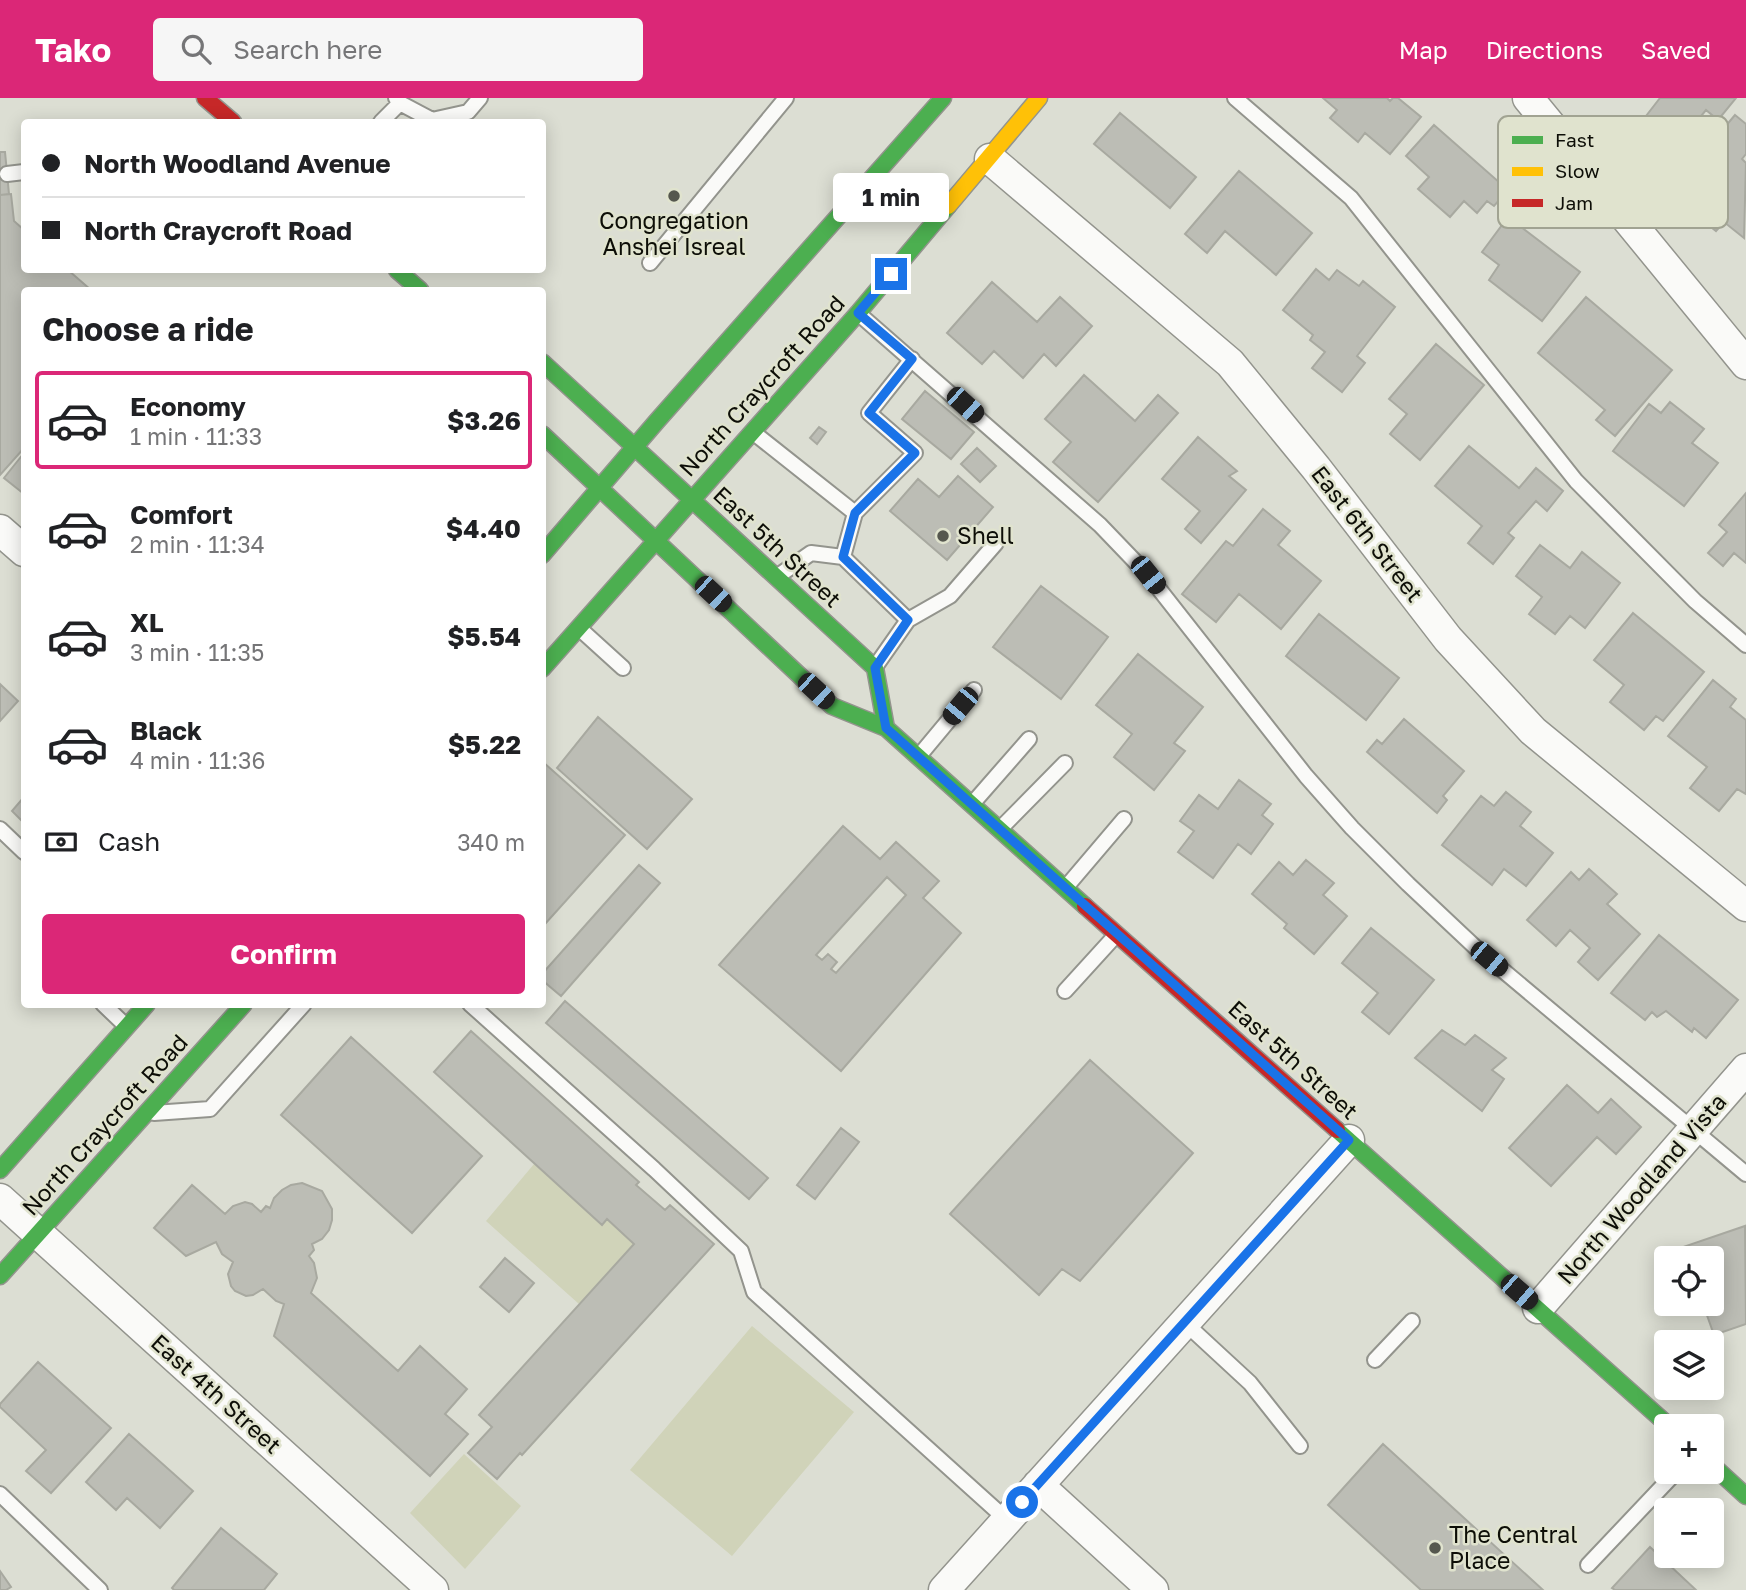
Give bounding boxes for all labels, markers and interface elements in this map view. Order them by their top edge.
search box [153,18,643,81]
text: Tako [35,30,111,69]
icon: search [177,30,215,68]
text: Search here [233,34,382,65]
text: Map [1399,35,1448,64]
text: Directions [1486,35,1603,64]
text: Saved [1641,35,1711,64]
legend [1498,116,1728,228]
text: Fast [1555,128,1594,151]
text: North Woodland Avenue [84,148,391,179]
text: Slow [1555,159,1600,182]
callout: 1 min [833,172,949,222]
text: 1 min [862,183,920,211]
marker: Congregation Anshei Isreal [666,188,682,204]
text: Jam [1555,191,1593,214]
place label: Congregation Anshei Isreal [599,206,749,260]
text: North Craycroft Road [84,215,352,246]
route end [875,258,907,290]
street label: North Craycroft Road [673,289,850,482]
text: Choose a ride [42,310,254,348]
car [943,383,988,427]
icon: car [46,389,109,452]
text: Economy [130,391,246,422]
text: $3.26 [447,405,521,436]
text: 1 min · 11:33 [130,422,262,450]
street label: East 6th Street [1306,460,1430,607]
street label: East 5th Street [708,480,847,613]
icon: car [46,497,109,560]
text: Comfort [130,499,233,530]
text: $4.40 [446,513,521,544]
place label: Shell [957,521,1014,549]
marker: Shell [935,528,951,544]
text: 2 min · 11:34 [130,530,265,558]
car [1127,552,1170,598]
car [691,572,736,616]
icon: car [46,605,109,668]
text: XL [130,607,164,638]
text: $5.54 [447,621,521,652]
text: 3 min · 11:35 [130,638,264,666]
car [794,669,839,713]
car [939,683,982,729]
icon: car [46,713,109,776]
text: Black [130,715,202,746]
text: $5.22 [448,729,521,760]
text: 4 min · 11:36 [130,746,265,774]
icon: cash [42,823,80,861]
text: Cash [98,826,160,857]
text: 340 m [457,828,525,856]
button: Confirm [42,914,525,994]
car [1467,937,1512,981]
street label: East 5th Street [1223,994,1364,1125]
street label: North Craycroft Road [16,1028,193,1221]
street label: North Woodland Vista [1551,1087,1732,1289]
map controls [1654,1246,1724,1568]
button: locate [1654,1246,1724,1316]
car [1497,1270,1542,1314]
street label: East 4th Street [146,1328,287,1459]
button: layers [1654,1330,1724,1400]
button: + [1654,1414,1724,1484]
route start [1006,1486,1038,1518]
button: − [1654,1498,1724,1568]
place label: The Central Place [1449,1520,1578,1574]
marker: The Central Place [1427,1540,1443,1556]

